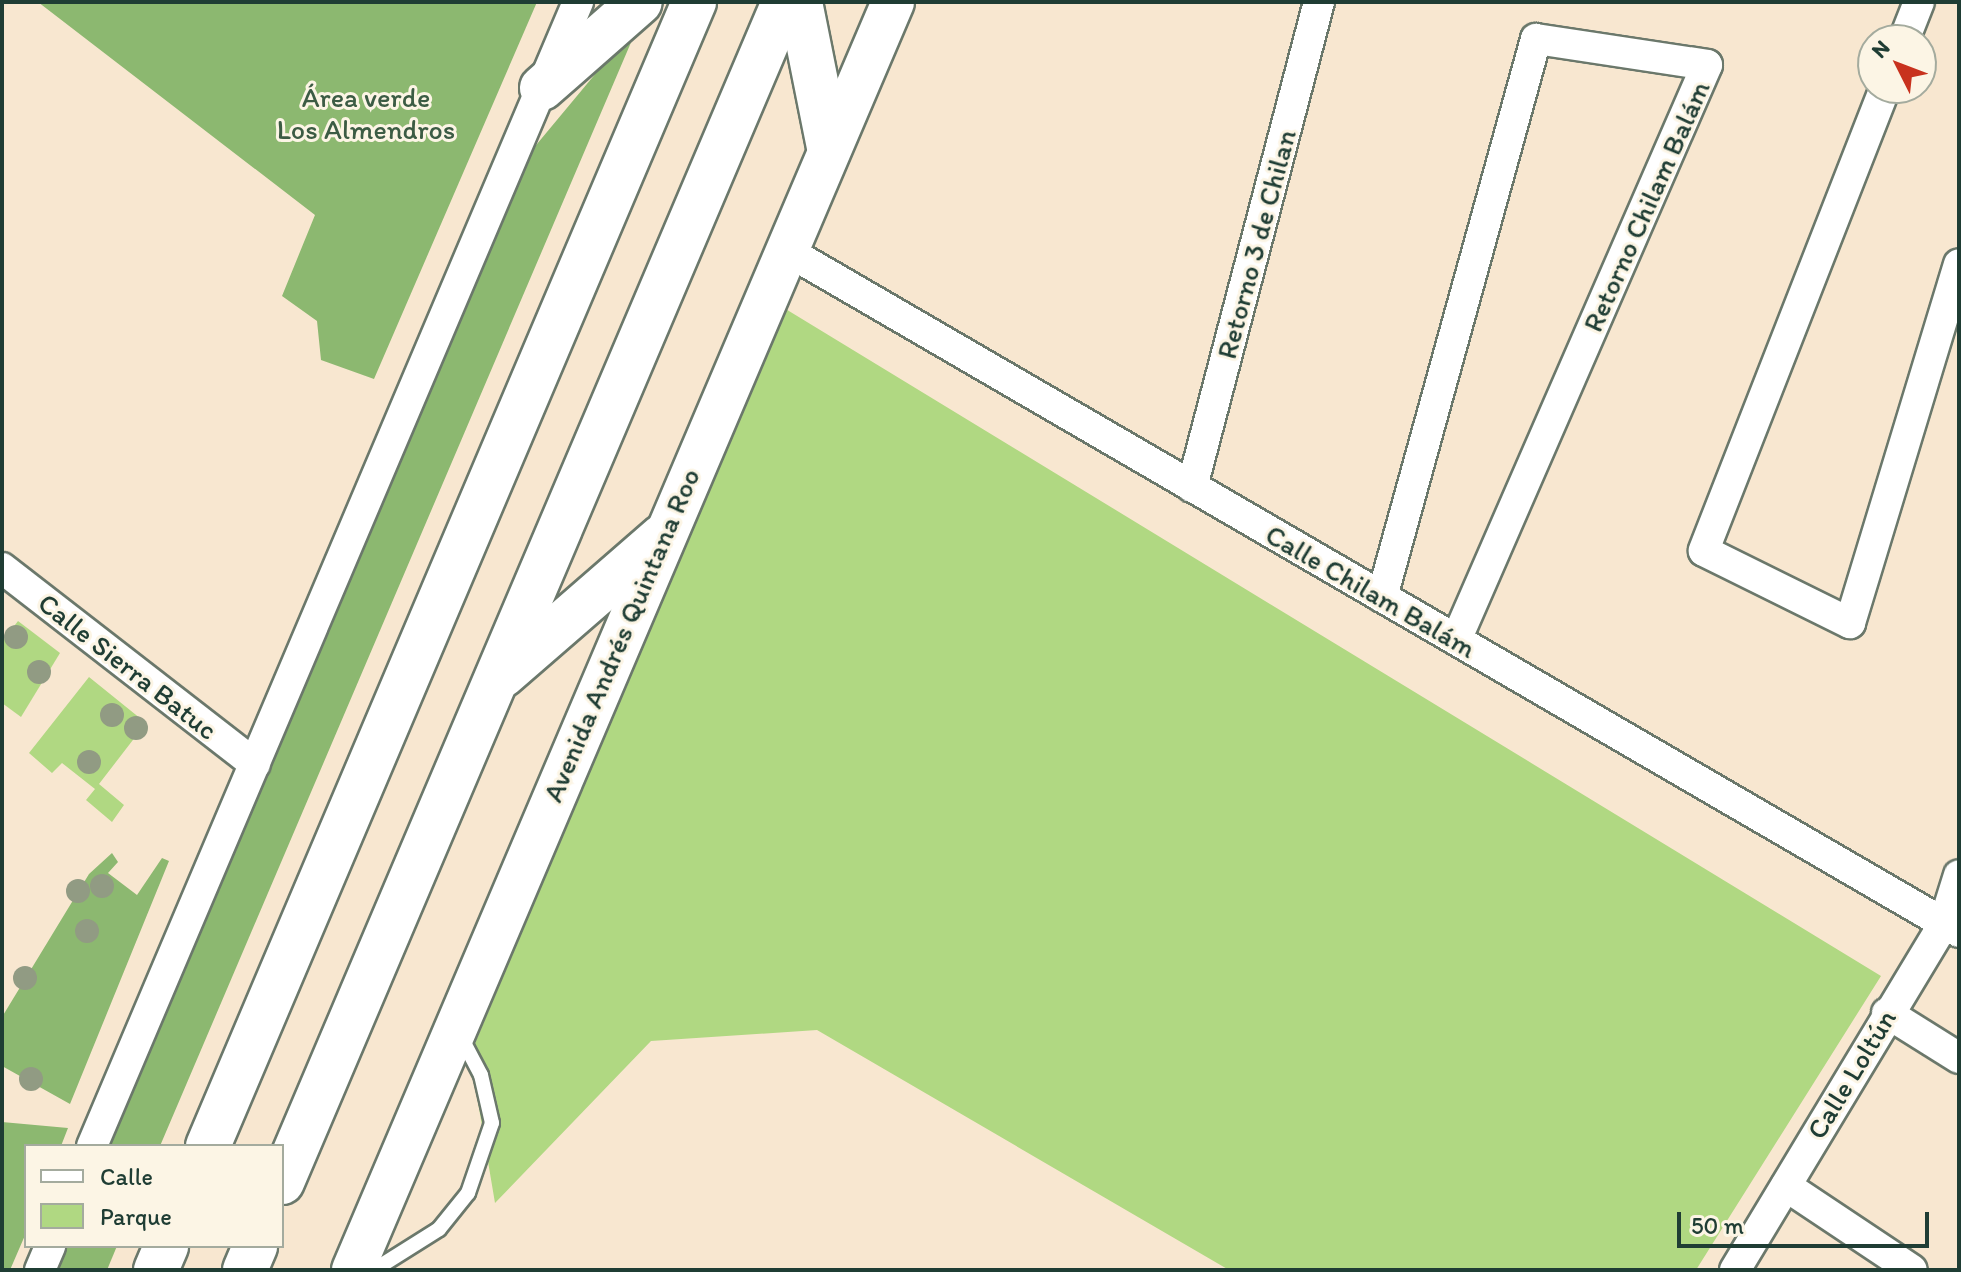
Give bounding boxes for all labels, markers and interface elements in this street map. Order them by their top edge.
north arrow [1857,24,1937,104]
text: N [1865,34,1895,64]
street label: Retorno Chilam Balám [1575,75,1717,337]
park label: Área verde Los Almendros [277,80,455,146]
street label: Retorno 3 de Chilan [1209,126,1303,362]
street label: Avenida Andrés Quintana Roo [535,463,707,807]
street label: Calle Chilam Balám [1260,517,1482,665]
street label: Calle Sierra Batuc [32,586,224,746]
street label: Calle Loltún [1799,1003,1903,1145]
legend [24,1144,284,1248]
text: Calle [100,1162,153,1191]
scale bar [1681,1196,1933,1246]
text: Parque [100,1202,172,1231]
text: 50 m [1691,1211,1744,1240]

